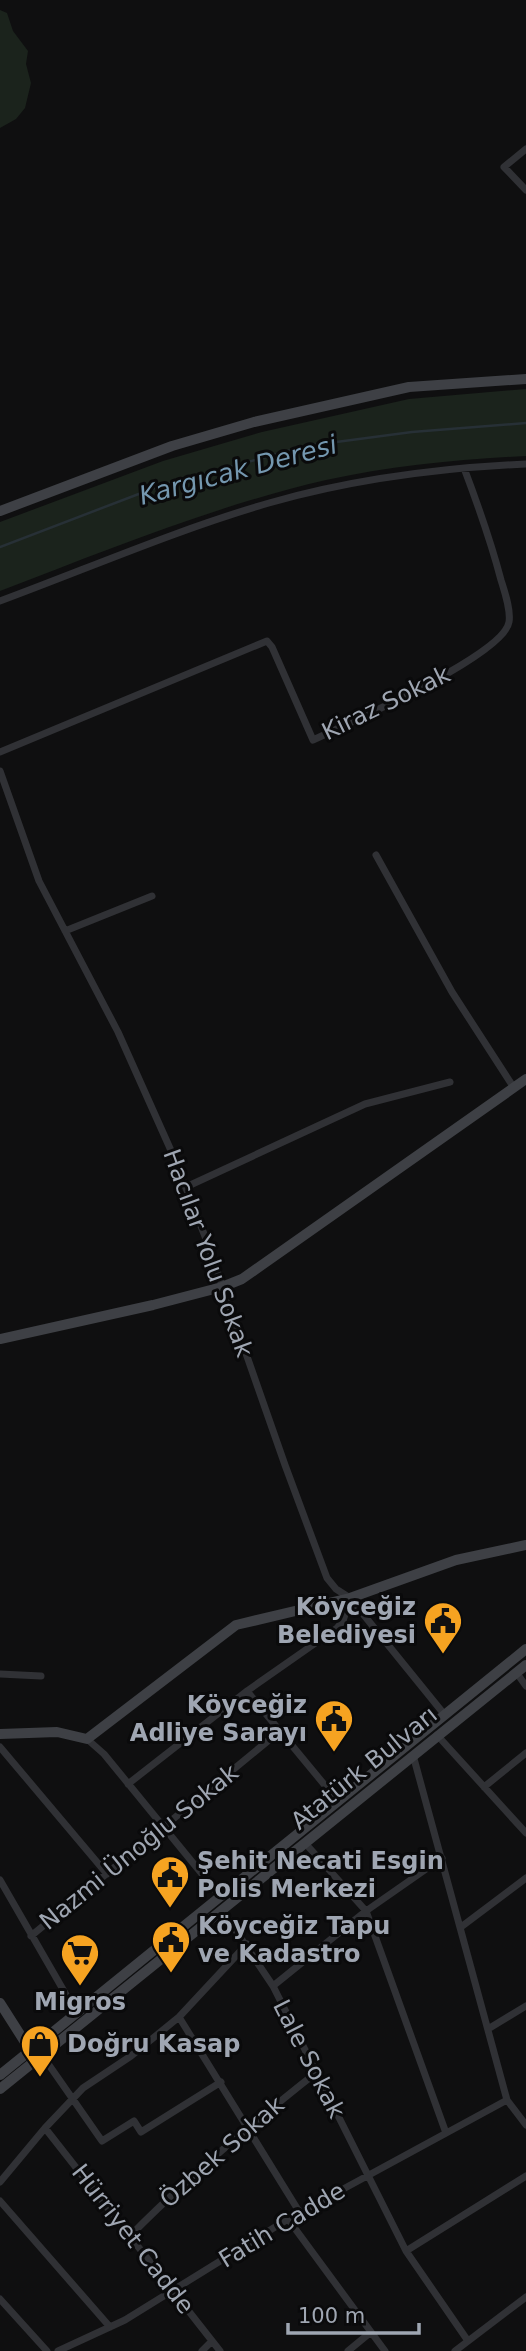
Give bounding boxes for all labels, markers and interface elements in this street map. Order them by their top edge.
water label: Kargıcak Deresi [136,429,341,511]
street label: Kiraz Sokak [317,660,455,746]
street label: Hacılar Yolu Sokak [157,1145,259,1361]
place label: Köyceğiz Belediyesi [277,1593,416,1649]
public building icon: Köyceğiz Belediyesi [422,1600,464,1655]
place label: Köyceğiz Adliye Sarayı [130,1691,307,1747]
public building icon: Köyceğiz Adliye Sarayı [313,1698,355,1753]
street label: Atatürk Bulvarı [285,1701,443,1835]
street label: Nazmi Ünoğlu Sokak [34,1758,244,1936]
place label: Şehit Necati Esgin Polis Merkezi [197,1847,444,1903]
public building icon: Şehit Necati Esgin Polis Merkezi [149,1854,191,1909]
place label: Köyceğiz Tapu ve Kadastro [198,1912,390,1968]
public building icon: Köyceğiz Tapu ve Kadastro [150,1919,192,1974]
supermarket icon: Migros [59,1932,101,1987]
place label: Migros [34,1988,126,2016]
street label: Lale Sokak [267,1995,351,2123]
shop icon: Doğru Kasap [19,2023,61,2078]
place label: Doğru Kasap [67,2030,240,2058]
street label: Özbek Sokak [154,2090,290,2213]
street label: Hürriyet Cadde [66,2159,200,2319]
street label: Fatih Cadde [214,2176,350,2274]
scale bar [288,2292,419,2336]
text: 100 m [298,2304,365,2328]

